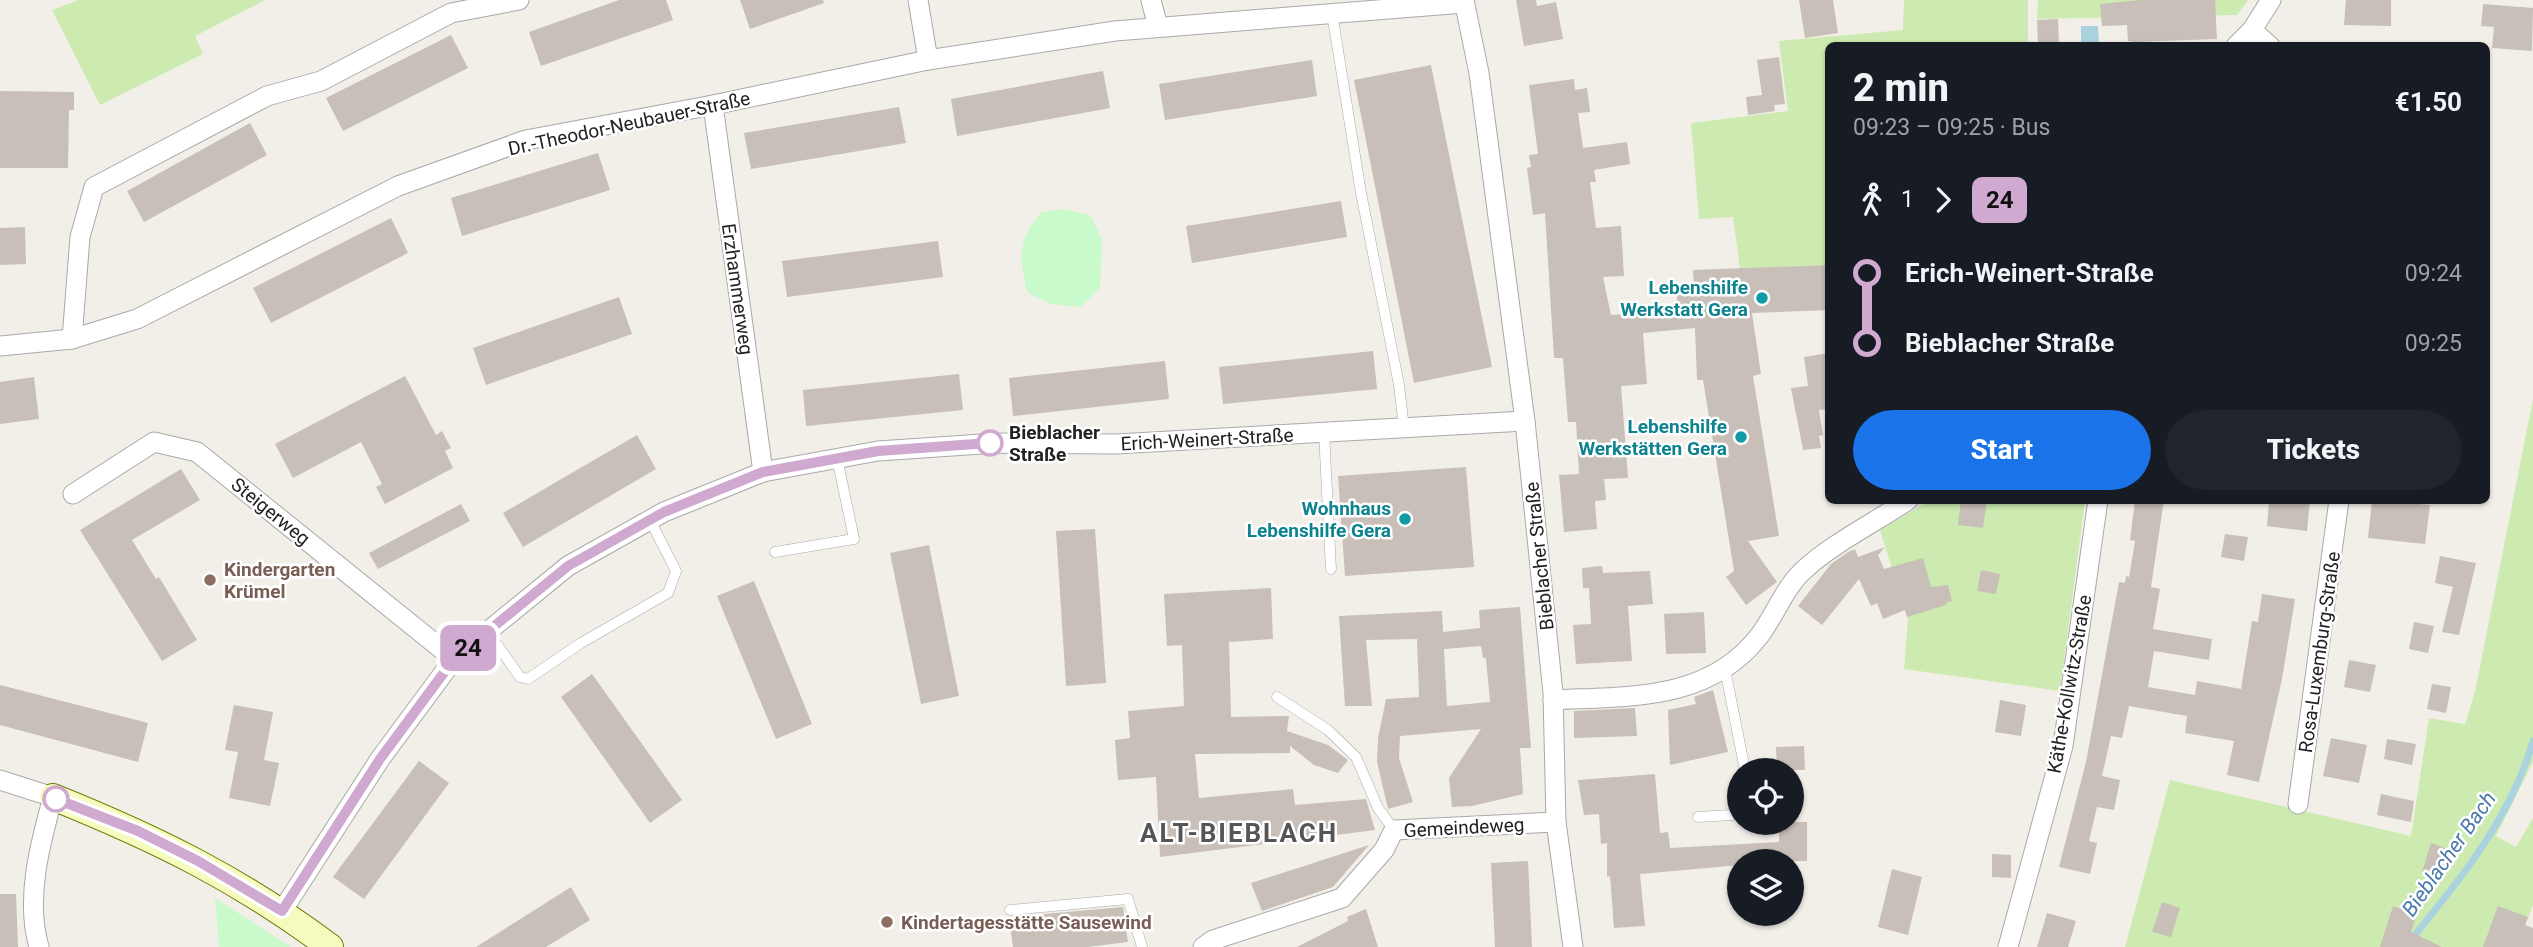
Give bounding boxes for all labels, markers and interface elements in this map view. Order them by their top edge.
text: 2 min [1853,66,1949,110]
street label: Dr.-Theodor-Neubauer-Straße [506,87,752,160]
text: €1.50 [2395,87,2462,117]
text: 09:23 – 09:25 · Bus [1853,114,2050,141]
icon: walk [1853,181,1891,219]
icon: forward [1924,181,1962,219]
text: 1 [1901,186,1914,213]
text: 24 [1986,186,2013,214]
street label: Erzhammerweg [717,222,758,356]
text: Erich-Weinert-Straße [1905,258,2154,288]
text: 09:24 [2405,260,2462,287]
place label: Lebenshilfe Werkstatt Gera [1620,276,1748,321]
marker: Lebenshilfe Werkstatt Gera [1754,290,1770,306]
text: Bieblacher Straße [1905,328,2114,358]
text: 09:25 [2405,330,2462,357]
button: Start [1853,410,2151,490]
button: Tickets [2165,410,2462,490]
place label: Lebenshilfe Werkstätten Gera [1578,415,1727,460]
place label: Bieblacher Straße [1009,421,1100,466]
street label: Erich-Weinert-Straße [1120,423,1294,456]
marker: Lebenshilfe Werkstätten Gera [1733,429,1749,445]
marker: Bieblacher Straße [977,430,1003,456]
street label: Steigerweg [227,473,315,550]
street label: Bieblacher Straße [1520,481,1559,631]
place label: Wohnhaus Lebenshilfe Gera [1247,497,1391,542]
marker: Wohnhaus Lebenshilfe Gera [1397,511,1413,527]
street label: Rosa-Luxemburg-Straße [2294,550,2345,754]
place label: Kindergarten Krümel [224,558,335,603]
marker: Kindergarten Krümel [202,572,218,588]
street label: Käthe-Kollwitz-Straße [2042,593,2097,775]
line badge: 24 [436,625,500,671]
text: 24 [454,634,482,662]
map controls [1727,758,1804,926]
button: locate [1727,758,1804,835]
unlabelled marker [43,786,69,812]
water label: Bieblacher Bach [2397,787,2501,921]
street label: Gemeindeweg [1403,813,1525,842]
district label: ALT-BIEBLACH [1140,818,1338,848]
button: layers [1727,849,1804,926]
place label: Kindertagesstätte Sausewind [901,911,1152,934]
marker: Kindertagesstätte Sausewind [879,914,895,930]

